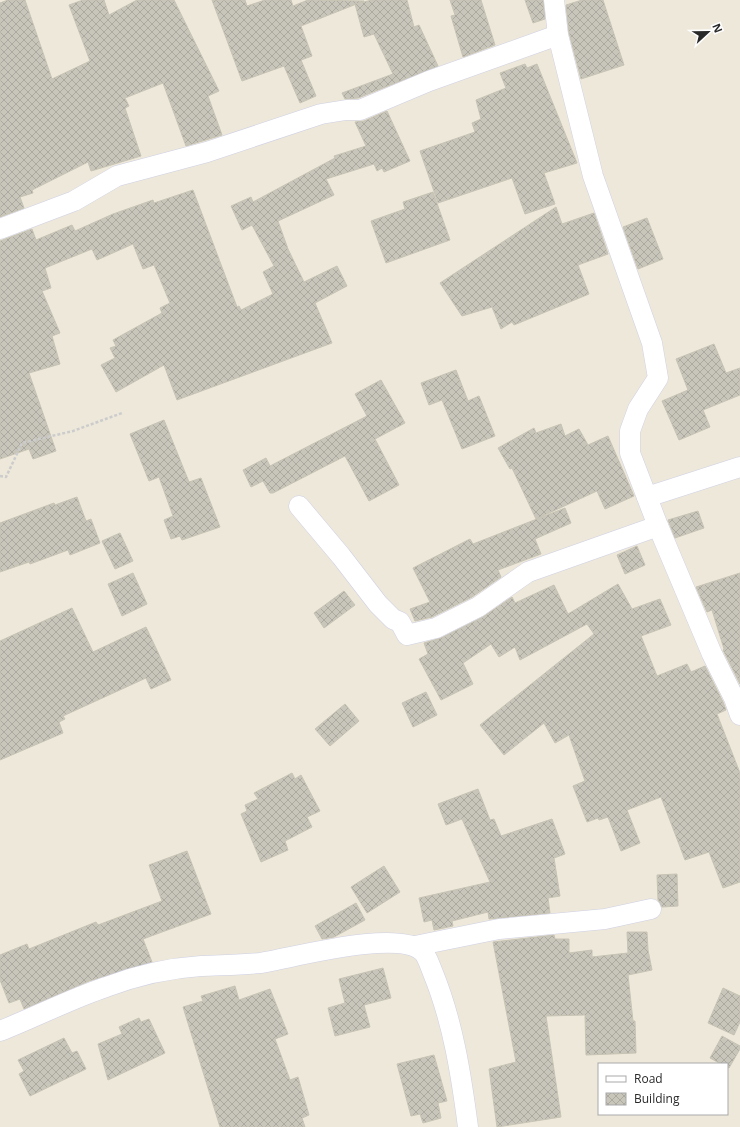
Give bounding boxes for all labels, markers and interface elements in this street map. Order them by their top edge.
north arrow [688,12,728,52]
text: N [709,21,726,35]
legend [598,1063,728,1115]
text: Road [634,1070,663,1087]
text: Building [634,1090,680,1107]

